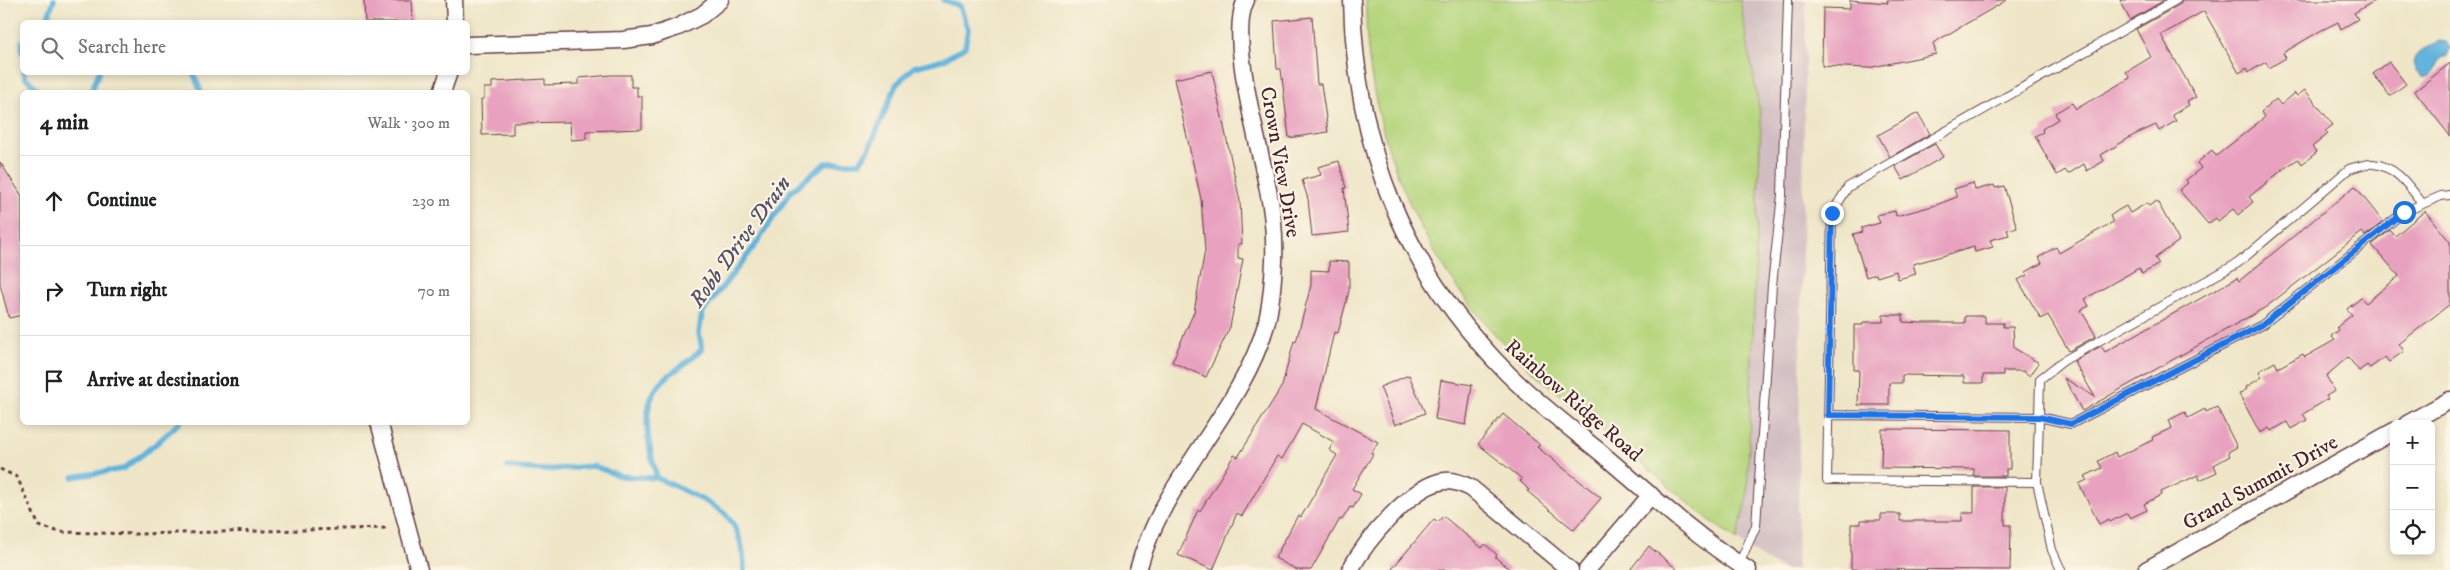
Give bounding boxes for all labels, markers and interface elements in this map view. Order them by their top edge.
search box [20,20,470,75]
icon: search [38,34,66,62]
text: Search here [78,36,166,59]
street label: Crown View Drive [1254,85,1306,240]
text: 4 min [40,110,89,136]
text: Walk · 300 m [367,113,450,133]
water label: Robb Drive Drain [683,171,797,314]
icon: ahead [40,187,68,215]
text: Continue [87,189,157,212]
text: 230 m [412,191,450,211]
route start [2393,201,2416,224]
route end [1821,202,1844,225]
icon: right [40,277,68,305]
text: Turn right [87,279,167,302]
text: 70 m [418,281,450,301]
street label: Rainbow Ridge Road [1499,334,1648,468]
icon: arrive [40,367,68,395]
text: Arrive at destination [87,369,239,392]
map controls [2390,420,2435,555]
button: + [2390,420,2435,465]
street label: Grand Summit Drive [2178,429,2343,536]
button: − [2390,465,2435,510]
button: locate [2390,510,2435,555]

